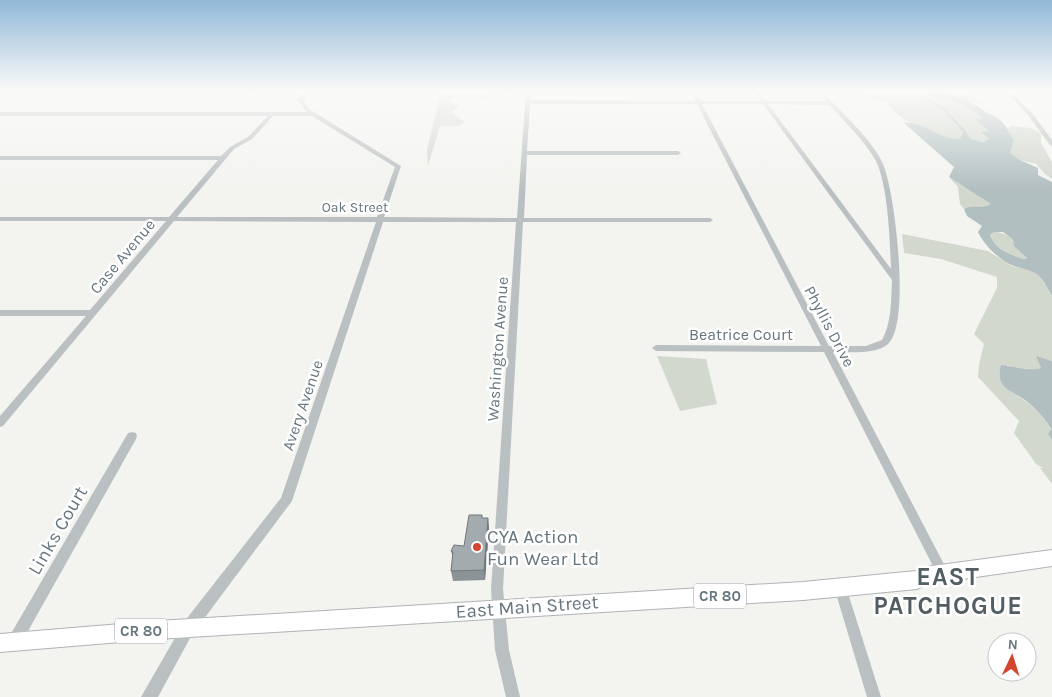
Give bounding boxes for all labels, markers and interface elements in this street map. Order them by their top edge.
street label: Oak Street [322,199,388,216]
street label: Case Avenue [86,215,159,298]
street label: Washington Avenue [483,276,512,422]
street label: Phyllis Drive [800,282,859,370]
street label: Beatrice Court [689,325,793,344]
street label: Avery Avenue [278,357,327,453]
street label: Links Court [24,482,92,579]
place label: CYA Action Fun Wear Ltd [487,526,599,570]
marker: CYA Action Fun Wear Ltd [471,541,483,553]
district label: EAST PATCHOGUE [873,562,1023,620]
road number: CR 80 [694,584,746,608]
street label: East Main Street [455,591,599,623]
road number: CR 80 [115,618,167,644]
north arrow [987,632,1037,682]
text: N [1007,636,1018,653]

